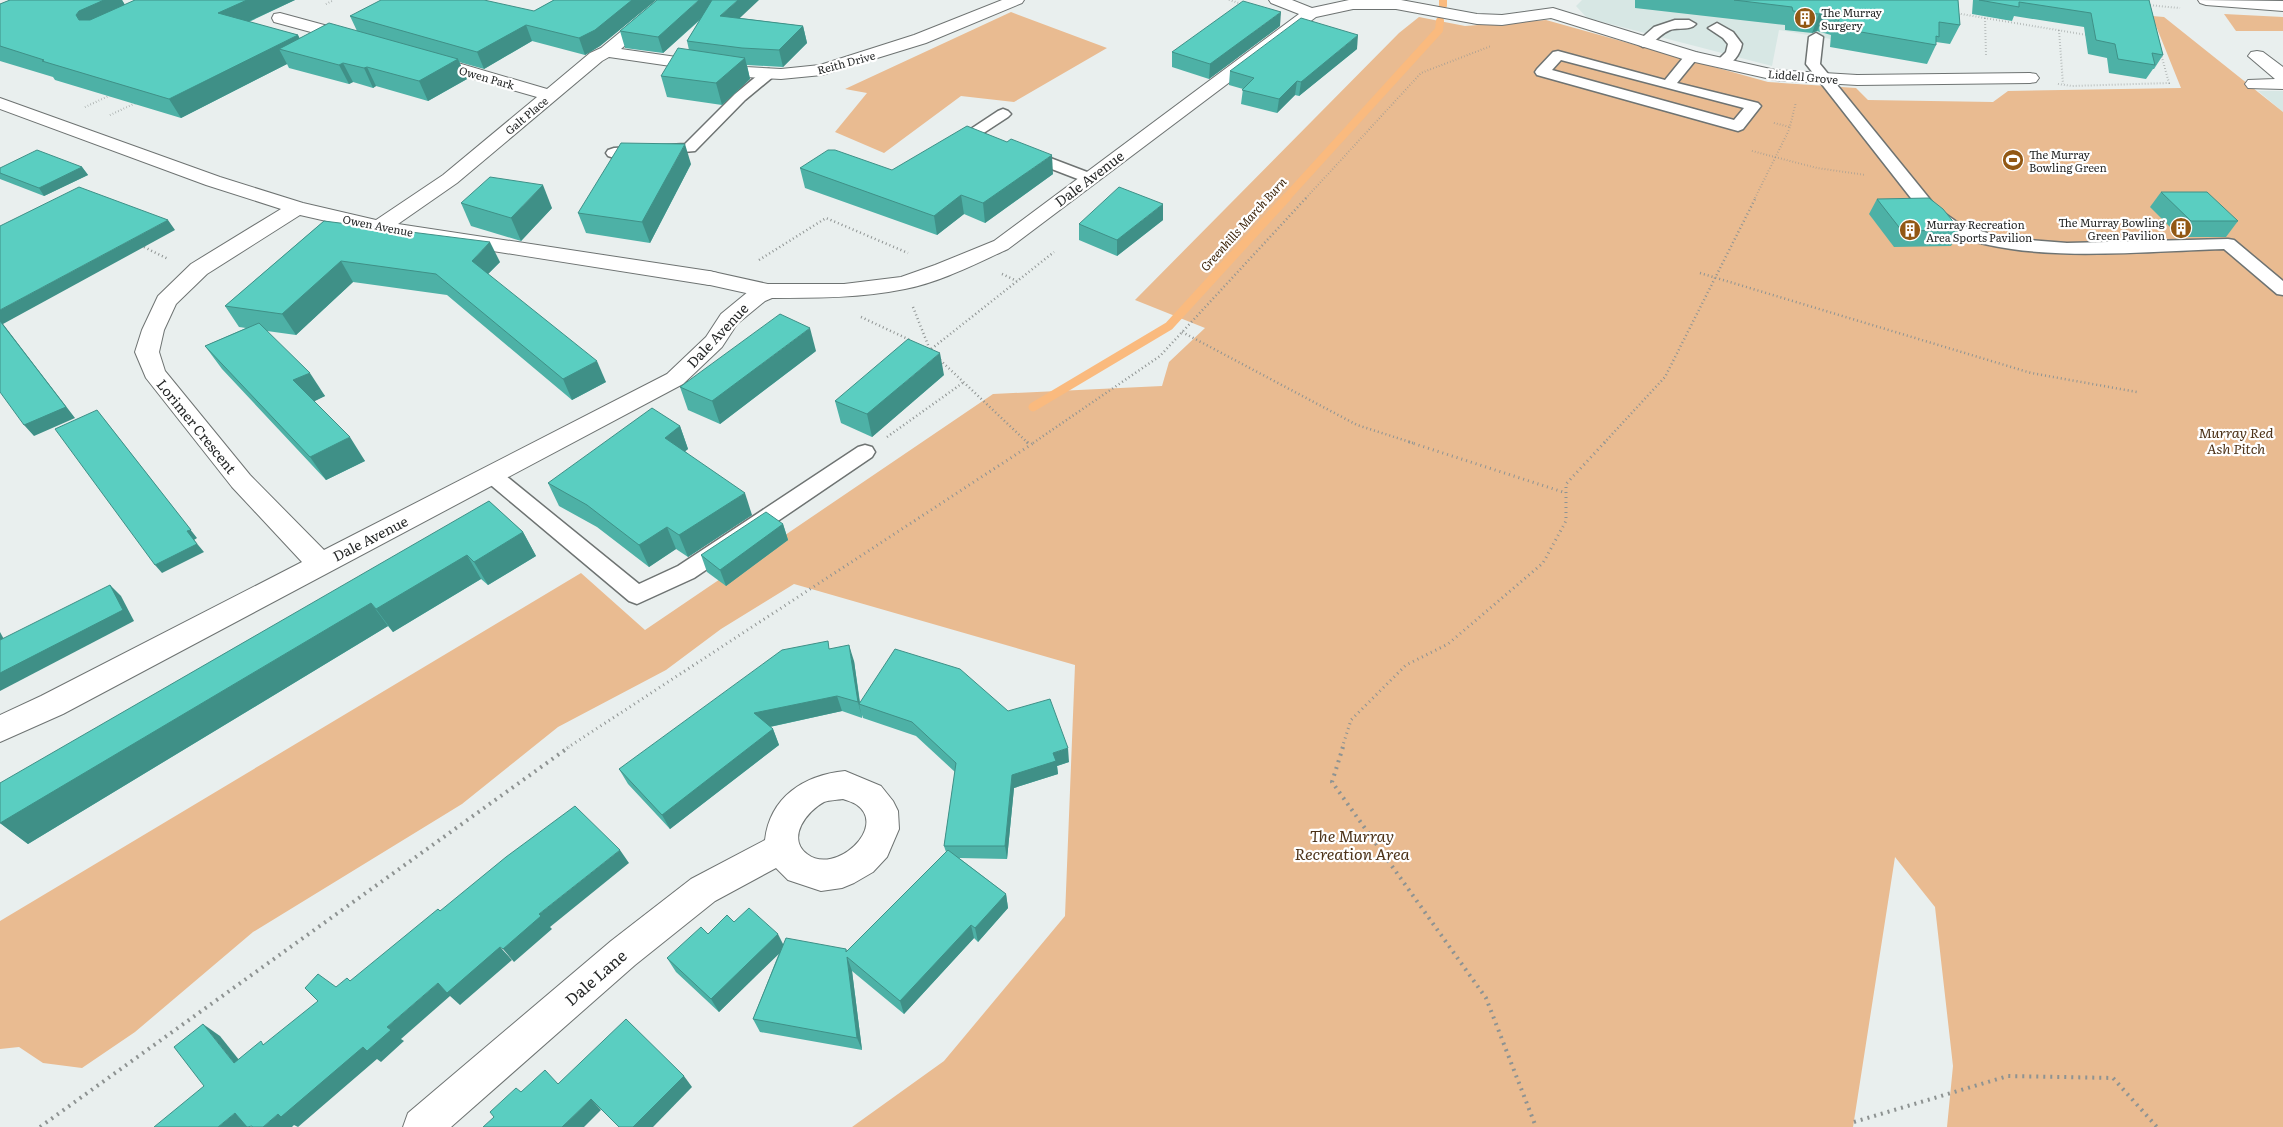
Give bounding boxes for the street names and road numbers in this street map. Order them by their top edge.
street label: Reith Drive [815,46,877,77]
street label: Owen Park [457,61,517,93]
street label: Liddell Grove [1767,65,1839,87]
street label: Galt Place [501,92,551,138]
street label: Dale Avenue [1050,145,1128,211]
street label: Owen Avenue [341,210,415,240]
street label: Dale Avenue [682,298,752,372]
street label: Lorimer Crescent [153,374,242,478]
street label: Dale Avenue [329,510,411,566]
street label: Dale Lane [559,943,631,1011]

